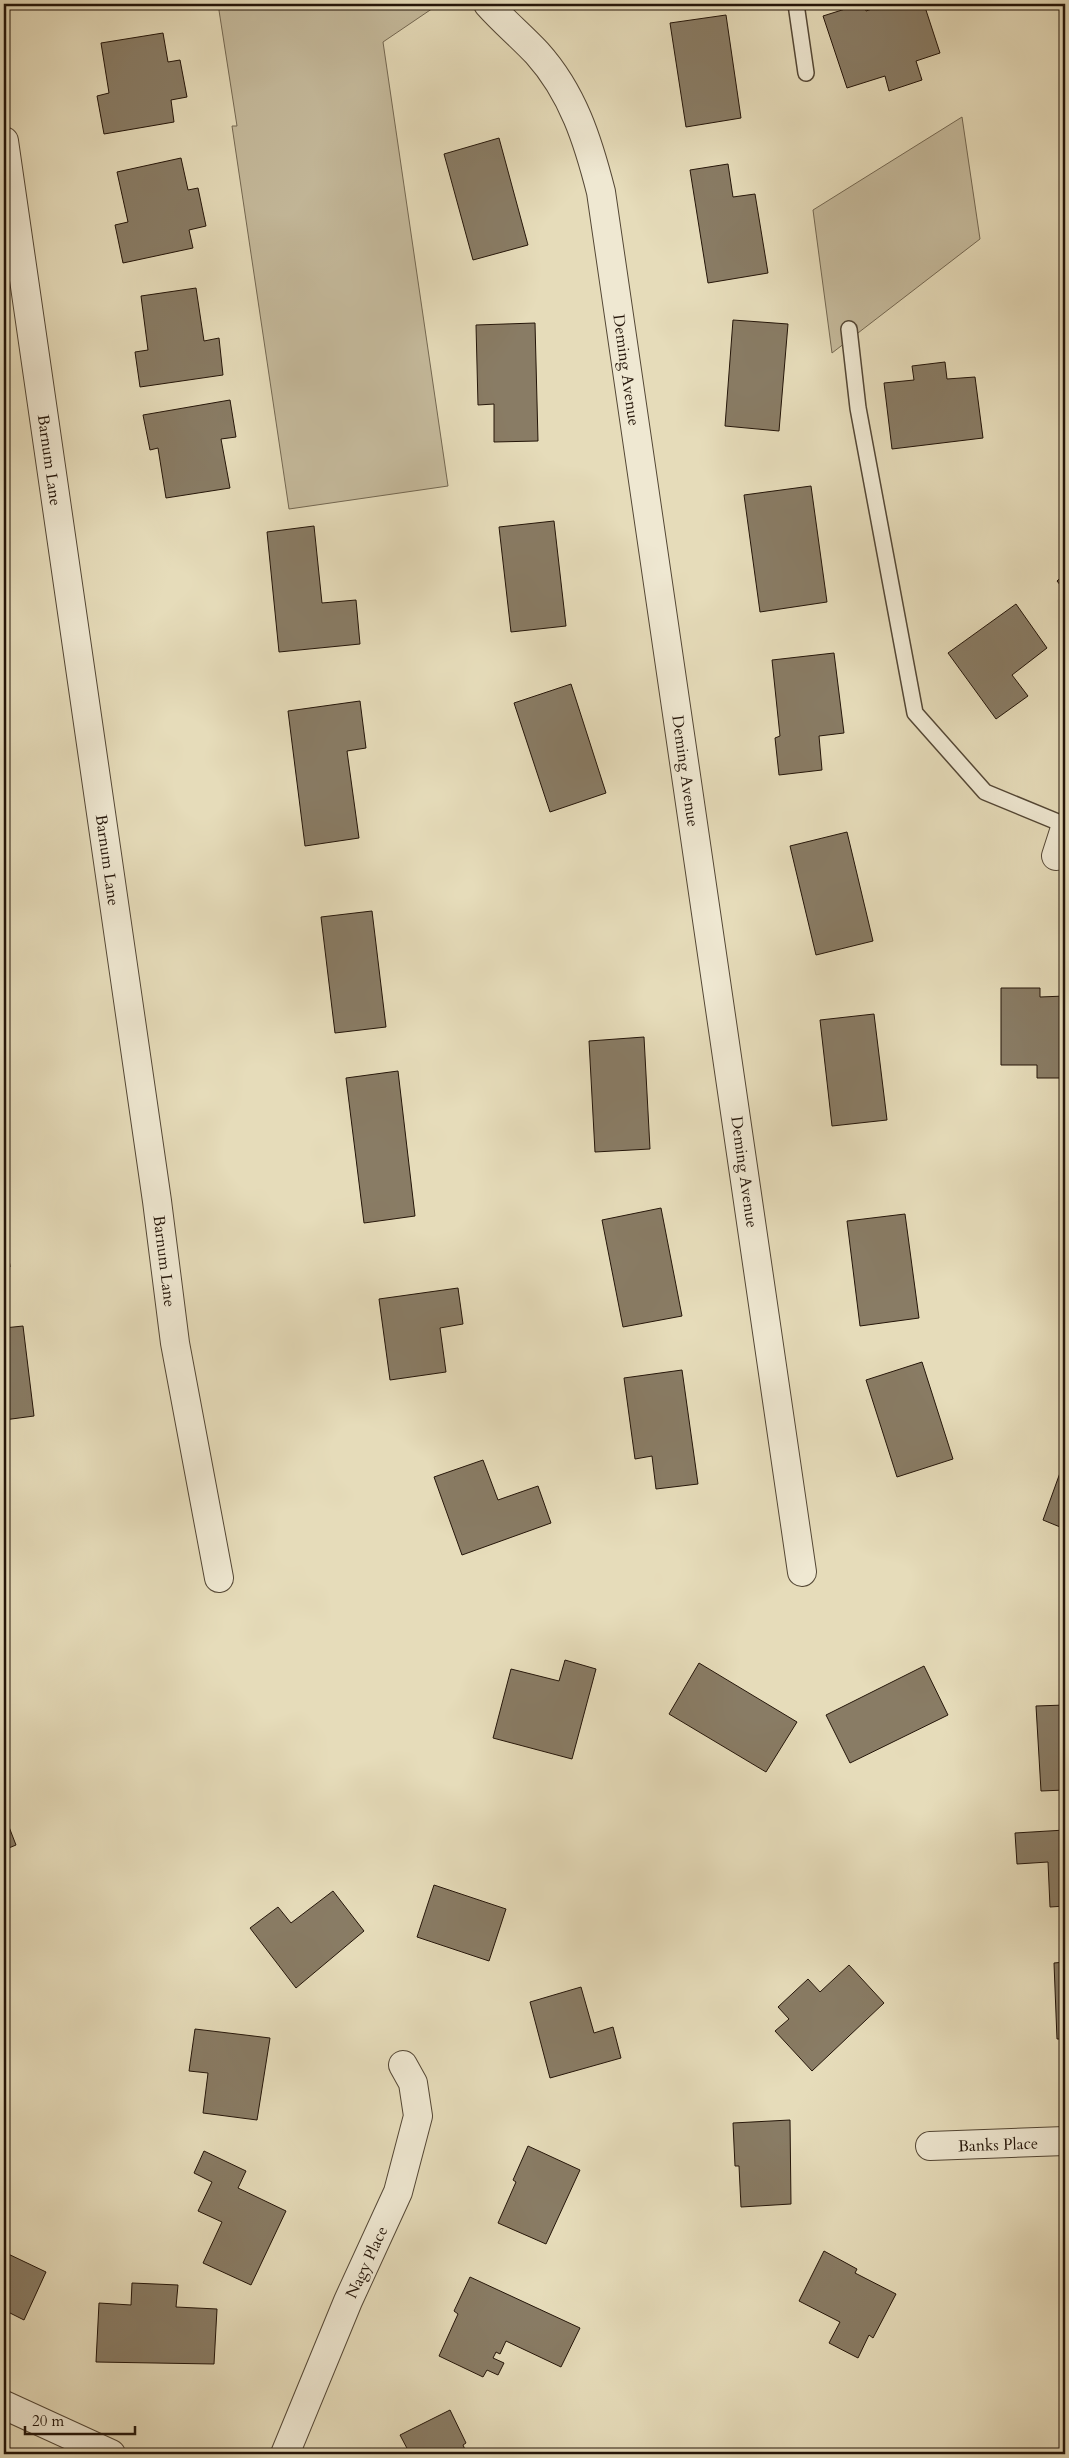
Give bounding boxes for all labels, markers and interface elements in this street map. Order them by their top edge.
street label: Deming Avenue [607,313,645,427]
street label: Barnum Lane [32,413,66,507]
street label: Deming Avenue [666,714,704,828]
street label: Barnum Lane [90,813,124,907]
street label: Deming Avenue [725,1115,763,1229]
street label: Barnum Lane [147,1214,181,1308]
street label: Banks Place [958,2133,1038,2157]
street label: Nagy Place [341,2223,393,2302]
scale bar [25,2403,135,2435]
text: 20 m [32,2411,64,2431]

